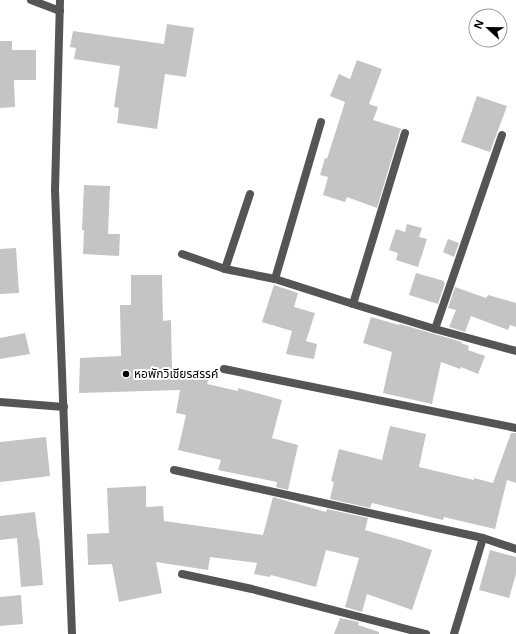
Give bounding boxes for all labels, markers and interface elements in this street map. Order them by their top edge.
north arrow [468,8,508,48]
text: N [470,17,487,31]
place label: หอพักวิเชียรสรรค์ [134,365,218,382]
marker: หอพักวิเชียรสรรค์ [121,369,131,379]

